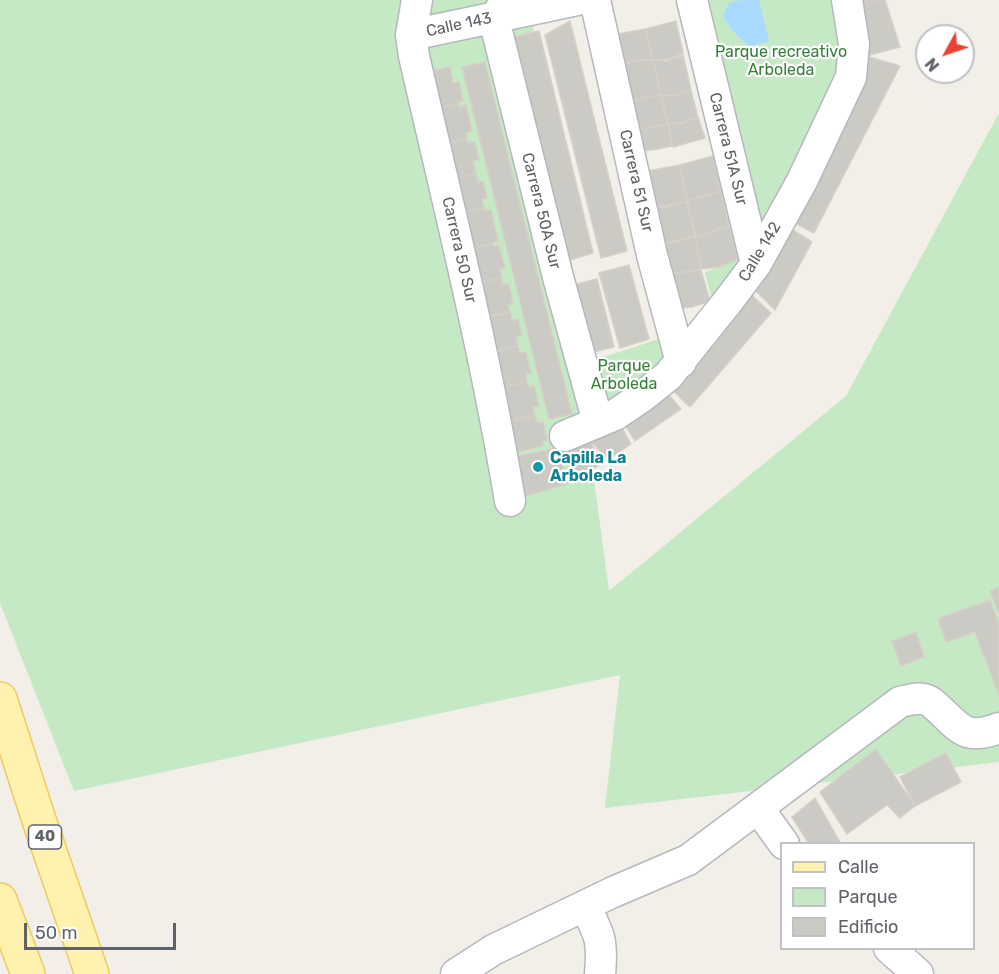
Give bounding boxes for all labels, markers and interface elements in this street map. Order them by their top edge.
street label: Calle 143 [424,9,494,41]
north arrow [915,24,975,84]
park label: Parque recreativo Arboleda [715,42,847,80]
text: N [921,54,943,75]
street label: Carrera 51A Sur [705,91,751,207]
street label: Carrera 51 Sur [615,128,657,234]
street label: Carrera 50A Sur [517,151,565,271]
street label: Carrera 50 Sur [437,195,481,305]
street label: Calle 142 [735,219,785,285]
park label: Parque Arboleda [591,356,657,394]
place label: Capilla La Arboleda [550,448,626,486]
marker: Capilla La Arboleda [531,460,545,474]
road number: 40 [28,825,62,849]
legend [780,842,975,950]
text: Calle [838,856,879,878]
text: Parque [838,886,898,908]
scale bar [27,911,178,949]
text: Edificio [838,916,898,938]
text: 50 m [35,922,78,944]

